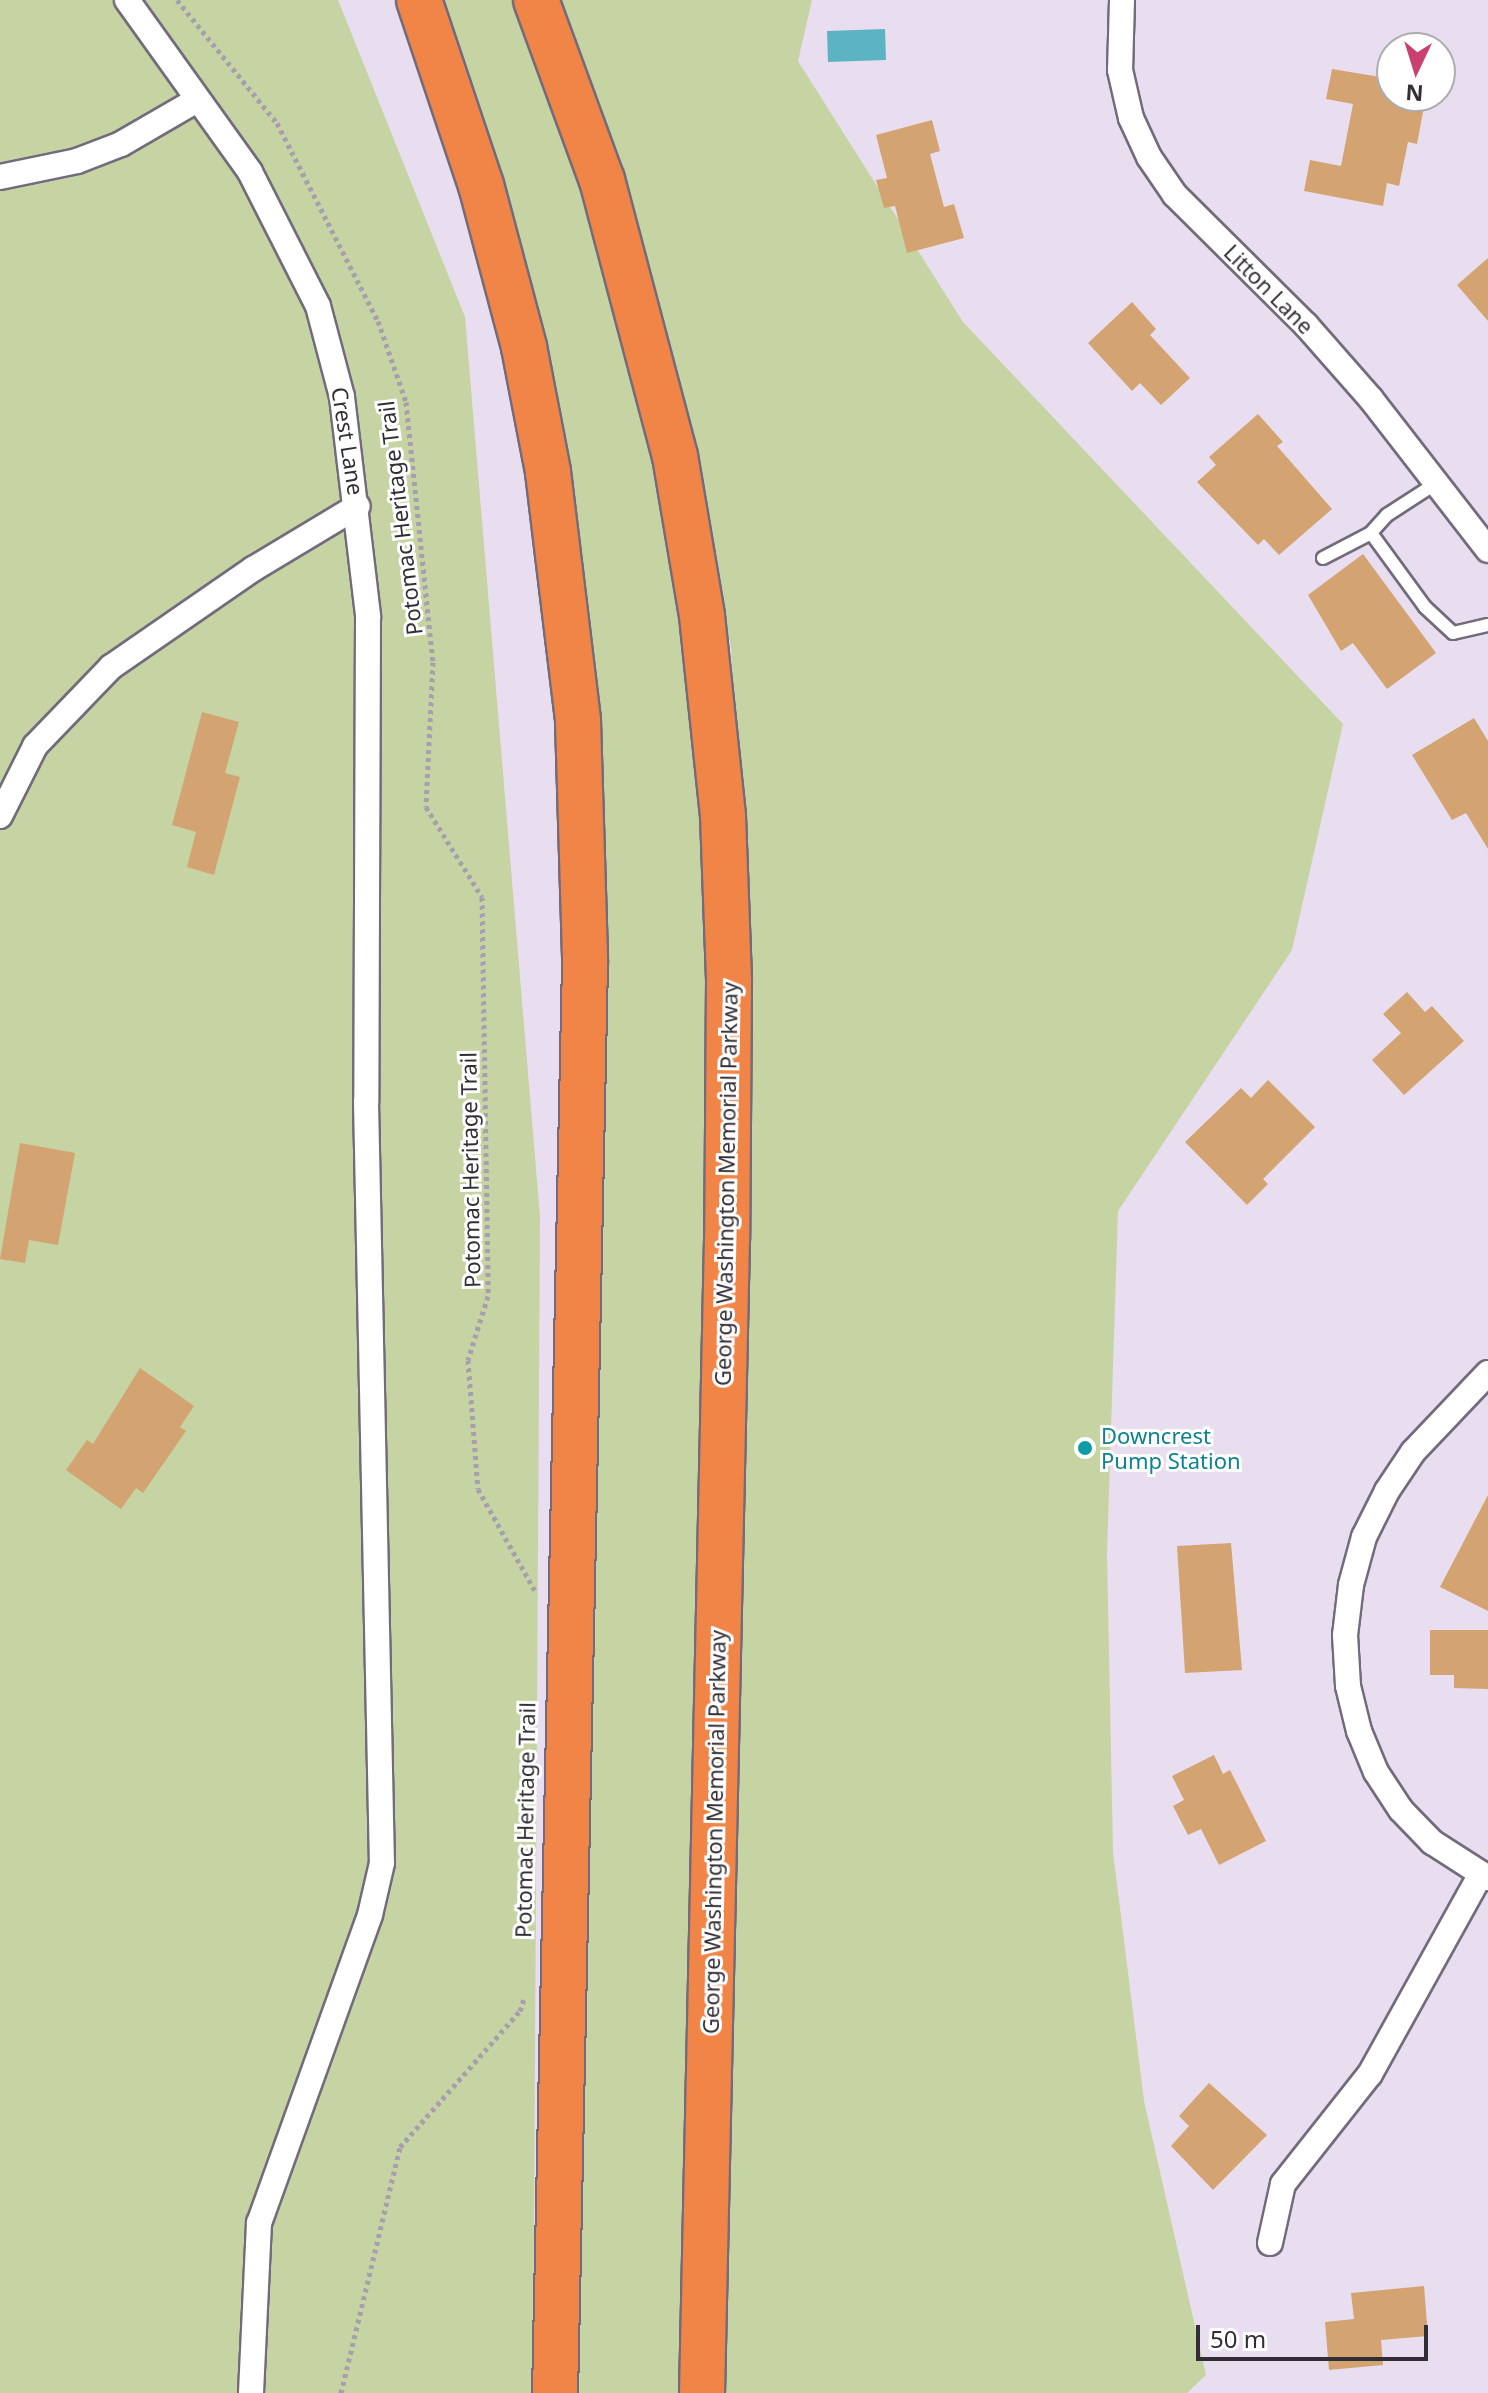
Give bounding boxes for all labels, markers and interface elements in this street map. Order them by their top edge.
north arrow [1376,32,1456,112]
text: N [1405,78,1424,110]
street label: Litton Lane [1219,239,1319,339]
street label: Crest Lane [326,385,370,497]
street label: Potomac Heritage Trail [373,399,427,637]
street label: George Washington Memorial Parkway [709,982,743,1386]
street label: Potomac Heritage Trail [455,1052,485,1288]
place label: Downcrest Pump Station [1101,1422,1241,1474]
marker: Downcrest Pump Station [1076,1439,1094,1457]
street label: George Washington Memorial Parkway [697,1630,731,2034]
street label: Potomac Heritage Trail [510,1702,540,1938]
scale bar [1200,2309,1432,2359]
text: 50 m [1210,2322,1266,2355]

